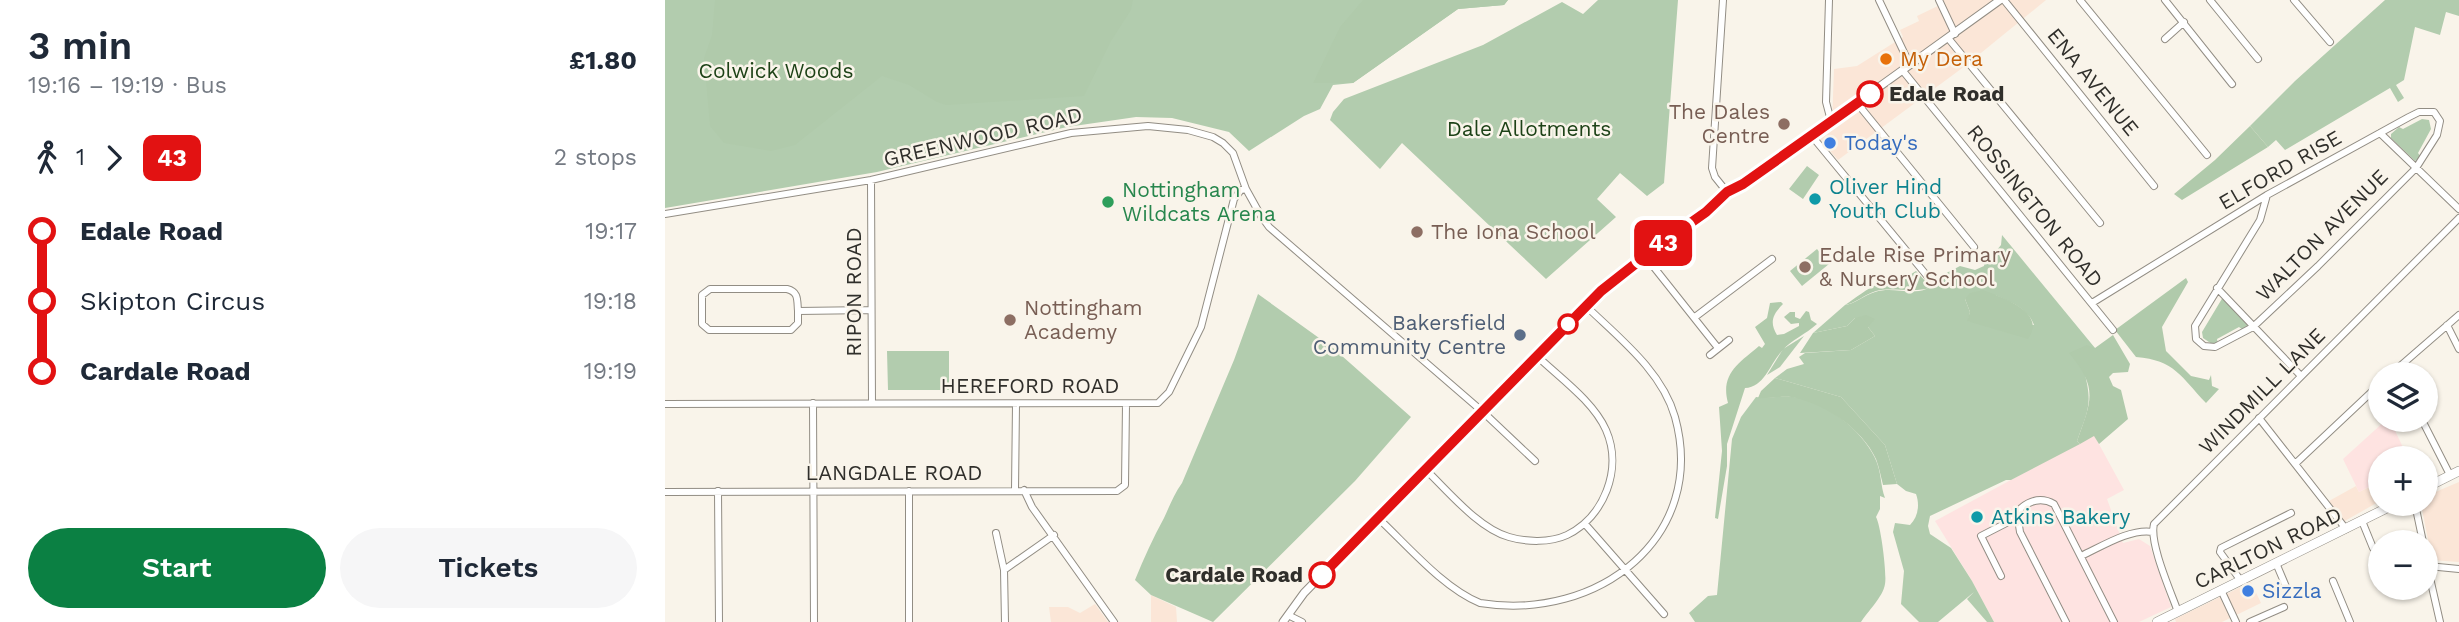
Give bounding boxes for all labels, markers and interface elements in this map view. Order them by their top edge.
street label: ENA AVENUE [2042,23,2144,141]
text: 3 min [28,24,132,68]
text: £1.80 [569,45,637,75]
place label: My Dera [1900,46,1983,71]
marker: My Dera [1878,51,1894,67]
park label: Colwick Woods [699,58,853,83]
text: 19:16 – 19:19 · Bus [28,72,227,99]
marker: Edale Road [1857,81,1883,107]
place label: Edale Road [1889,81,2005,106]
place label: The Dales Centre [1669,99,1770,148]
street label: GREENWOOD ROAD [881,101,1085,172]
park label: Dale Allotments [1447,116,1611,141]
marker: The Dales Centre [1776,116,1792,132]
street label: ROSSINGTON ROAD [1962,119,2109,292]
street label: ELFORD RISE [2214,124,2346,215]
place label: Today's [1844,130,1918,155]
marker: Today's [1822,135,1838,151]
icon: walk [28,139,66,177]
icon: forward [95,139,133,177]
text: 1 [76,144,85,171]
text: 43 [157,144,187,172]
text: 2 stops [554,144,637,171]
street label: WALTON AVENUE [2251,164,2393,306]
place label: Oliver Hind Youth Club [1829,174,1942,223]
place label: Nottingham Wildcats Arena [1122,177,1276,226]
marker: Oliver Hind Youth Club [1807,191,1823,207]
marker: Nottingham Wildcats Arena [1100,194,1116,210]
text: Edale Road [80,216,223,246]
text: 19:17 [585,218,637,245]
place label: The Iona School [1431,219,1596,244]
line badge: 43 [1632,220,1695,266]
marker: The Iona School [1409,224,1425,240]
street label: RIPON ROAD [841,227,866,357]
text: 43 [1648,229,1678,257]
place label: Edale Rise Primary & Nursery School [1819,242,2011,291]
marker: Edale Rise Primary & Nursery School [1797,259,1813,275]
text: Skipton Circus [80,286,265,316]
text: 19:18 [584,288,637,315]
place label: Nottingham Academy [1024,295,1143,344]
place label: Bakersfield Community Centre [1313,310,1506,359]
marker: Nottingham Academy [1002,312,1018,328]
unlabelled marker [1558,314,1578,334]
street label: WINDMILL LANE [2193,322,2330,459]
marker: Bakersfield Community Centre [1512,327,1528,343]
text: Cardale Road [80,356,251,386]
text: 19:19 [584,358,637,385]
map controls [2368,362,2438,600]
button: layers [2368,362,2438,432]
street label: HEREFORD ROAD [941,373,1119,398]
button: + [2368,446,2438,516]
street label: LANGDALE ROAD [806,460,982,485]
street label: CARLTON ROAD [2190,501,2345,594]
place label: Atkins Bakery [1991,504,2130,529]
marker: Atkins Bakery [1969,509,1985,525]
button: Start [28,528,326,608]
button: Tickets [340,528,637,608]
button: − [2368,530,2438,600]
place label: Cardale Road [1165,562,1303,587]
marker: Cardale Road [1309,562,1335,588]
place label: Sizzla [2262,578,2322,603]
marker: Sizzla [2240,583,2256,599]

